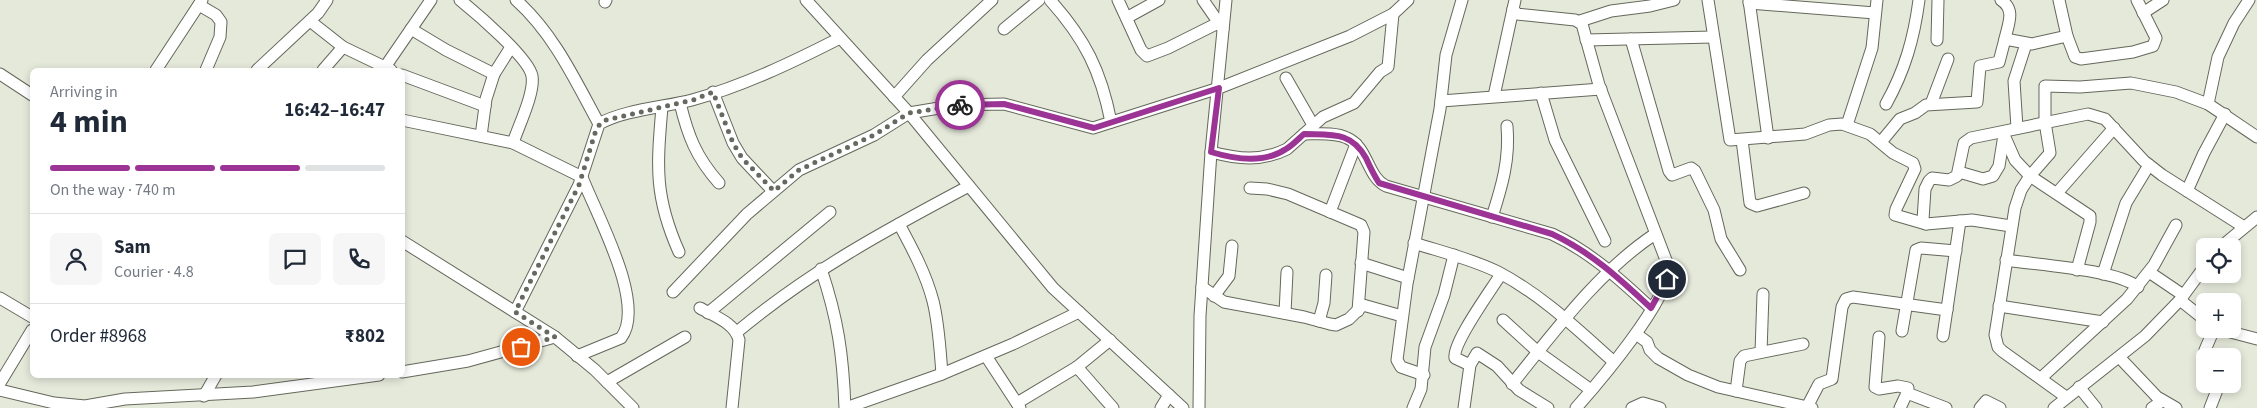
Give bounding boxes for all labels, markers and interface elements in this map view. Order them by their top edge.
courier [935,80,985,130]
text: Arriving in [50,81,118,103]
icon: bike [946,91,974,119]
text: 16:42–16:47 [284,97,385,124]
text: 4 min [50,99,128,145]
text: On the way · 740 m [50,179,175,201]
button: person [50,233,102,285]
button: chat [269,233,321,285]
button: phone [333,233,385,285]
text: Sam [114,234,151,261]
map controls [2196,238,2241,393]
button: locate [2196,238,2241,283]
pin [1646,258,1688,300]
text: Courier · 4.8 [114,261,194,283]
icon: home [1653,265,1681,293]
button: + [2196,293,2241,338]
text: Order #8968 [50,323,147,350]
text: ₹802 [345,323,385,350]
pin [500,326,542,368]
icon: bag [507,333,535,361]
button: − [2196,348,2241,393]

